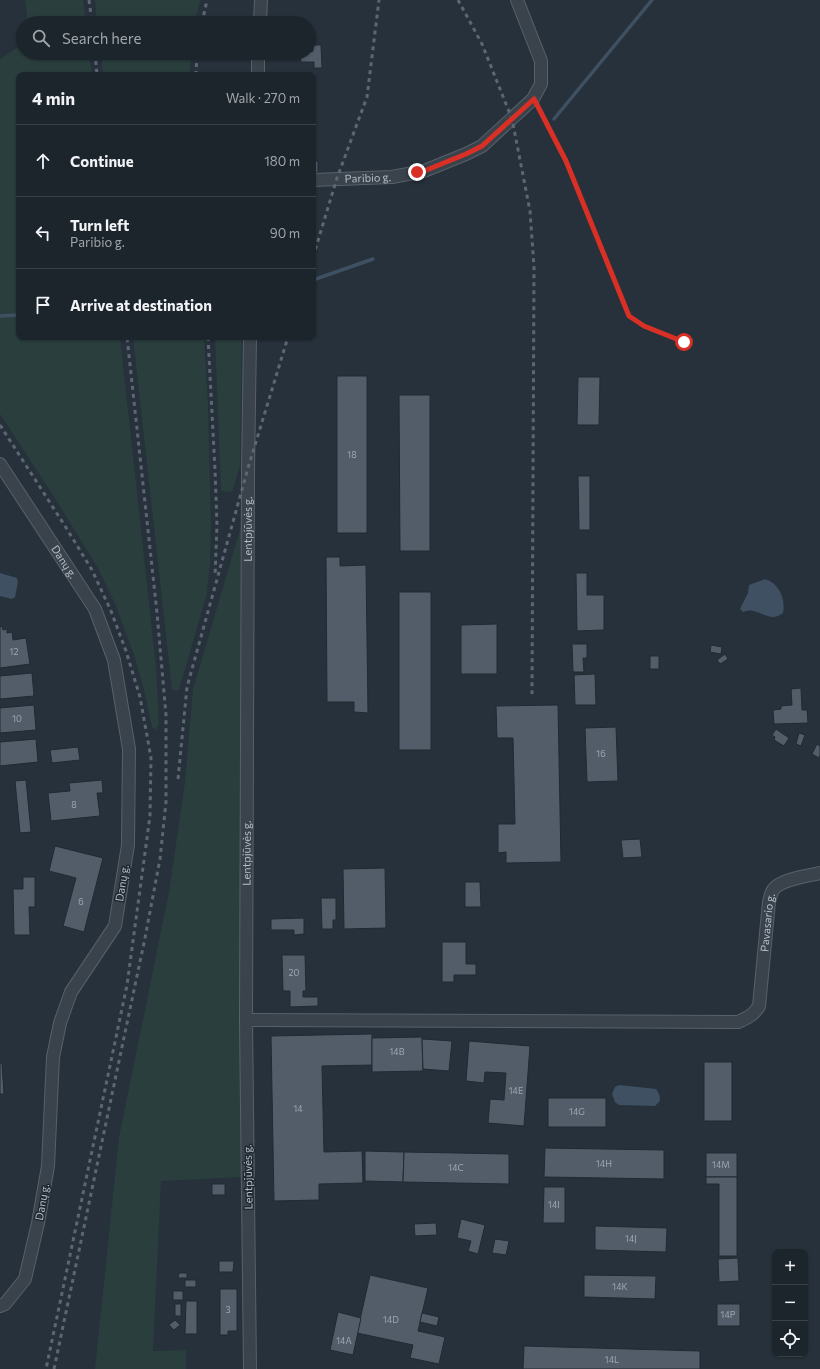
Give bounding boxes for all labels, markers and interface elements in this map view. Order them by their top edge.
search box [16,16,316,60]
icon: search [30,27,52,49]
text: Search here [62,29,141,47]
text: 4 min [32,88,75,109]
text: Walk · 270 m [226,90,300,106]
icon: ahead [32,150,54,172]
text: Continue [70,152,134,170]
text: 180 m [264,153,300,169]
route end [408,163,426,181]
street label: Paribio g. [344,170,392,185]
text: Turn left [70,216,129,234]
icon: left [32,222,54,244]
text: 90 m [270,225,300,241]
text: Paribio g. [70,234,125,250]
icon: arrive [32,294,54,316]
text: Arrive at destination [70,296,212,314]
route start [675,333,693,351]
house number: 18 [347,449,357,460]
street label: Lentpjūvės g. [241,496,254,562]
street label: Danų g. [49,543,80,581]
house number: 12 [10,646,18,657]
house number: 10 [12,713,22,724]
house number: 16 [596,748,606,759]
house number: 8 [71,799,77,810]
street label: Lentpjūvės g. [239,820,253,886]
street label: Danų g. [112,863,131,902]
street label: Pavasario g. [757,891,777,952]
house number: 6 [78,896,84,907]
house number: 20 [289,967,300,978]
house number: 14B [389,1046,405,1057]
house number: 14E [509,1085,523,1096]
house number: 14 [293,1103,303,1114]
house number: 14G [569,1106,585,1117]
street label: Lentpjūvės g. [240,1144,255,1210]
house number: 14H [596,1158,612,1169]
house number: 14M [712,1159,730,1170]
house number: 14C [448,1162,464,1173]
street label: Danų g. [32,1182,51,1221]
house number: 14I [548,1199,560,1210]
house number: 14J [625,1233,637,1244]
map controls [772,1249,808,1357]
button: + [772,1249,808,1285]
house number: 14K [612,1281,628,1292]
button: − [772,1285,808,1321]
house number: 3 [225,1304,231,1315]
house number: 14P [721,1309,736,1320]
house number: 14D [383,1314,399,1325]
button: locate [772,1321,808,1357]
house number: 14A [336,1335,352,1346]
house number: 14L [605,1354,619,1365]

